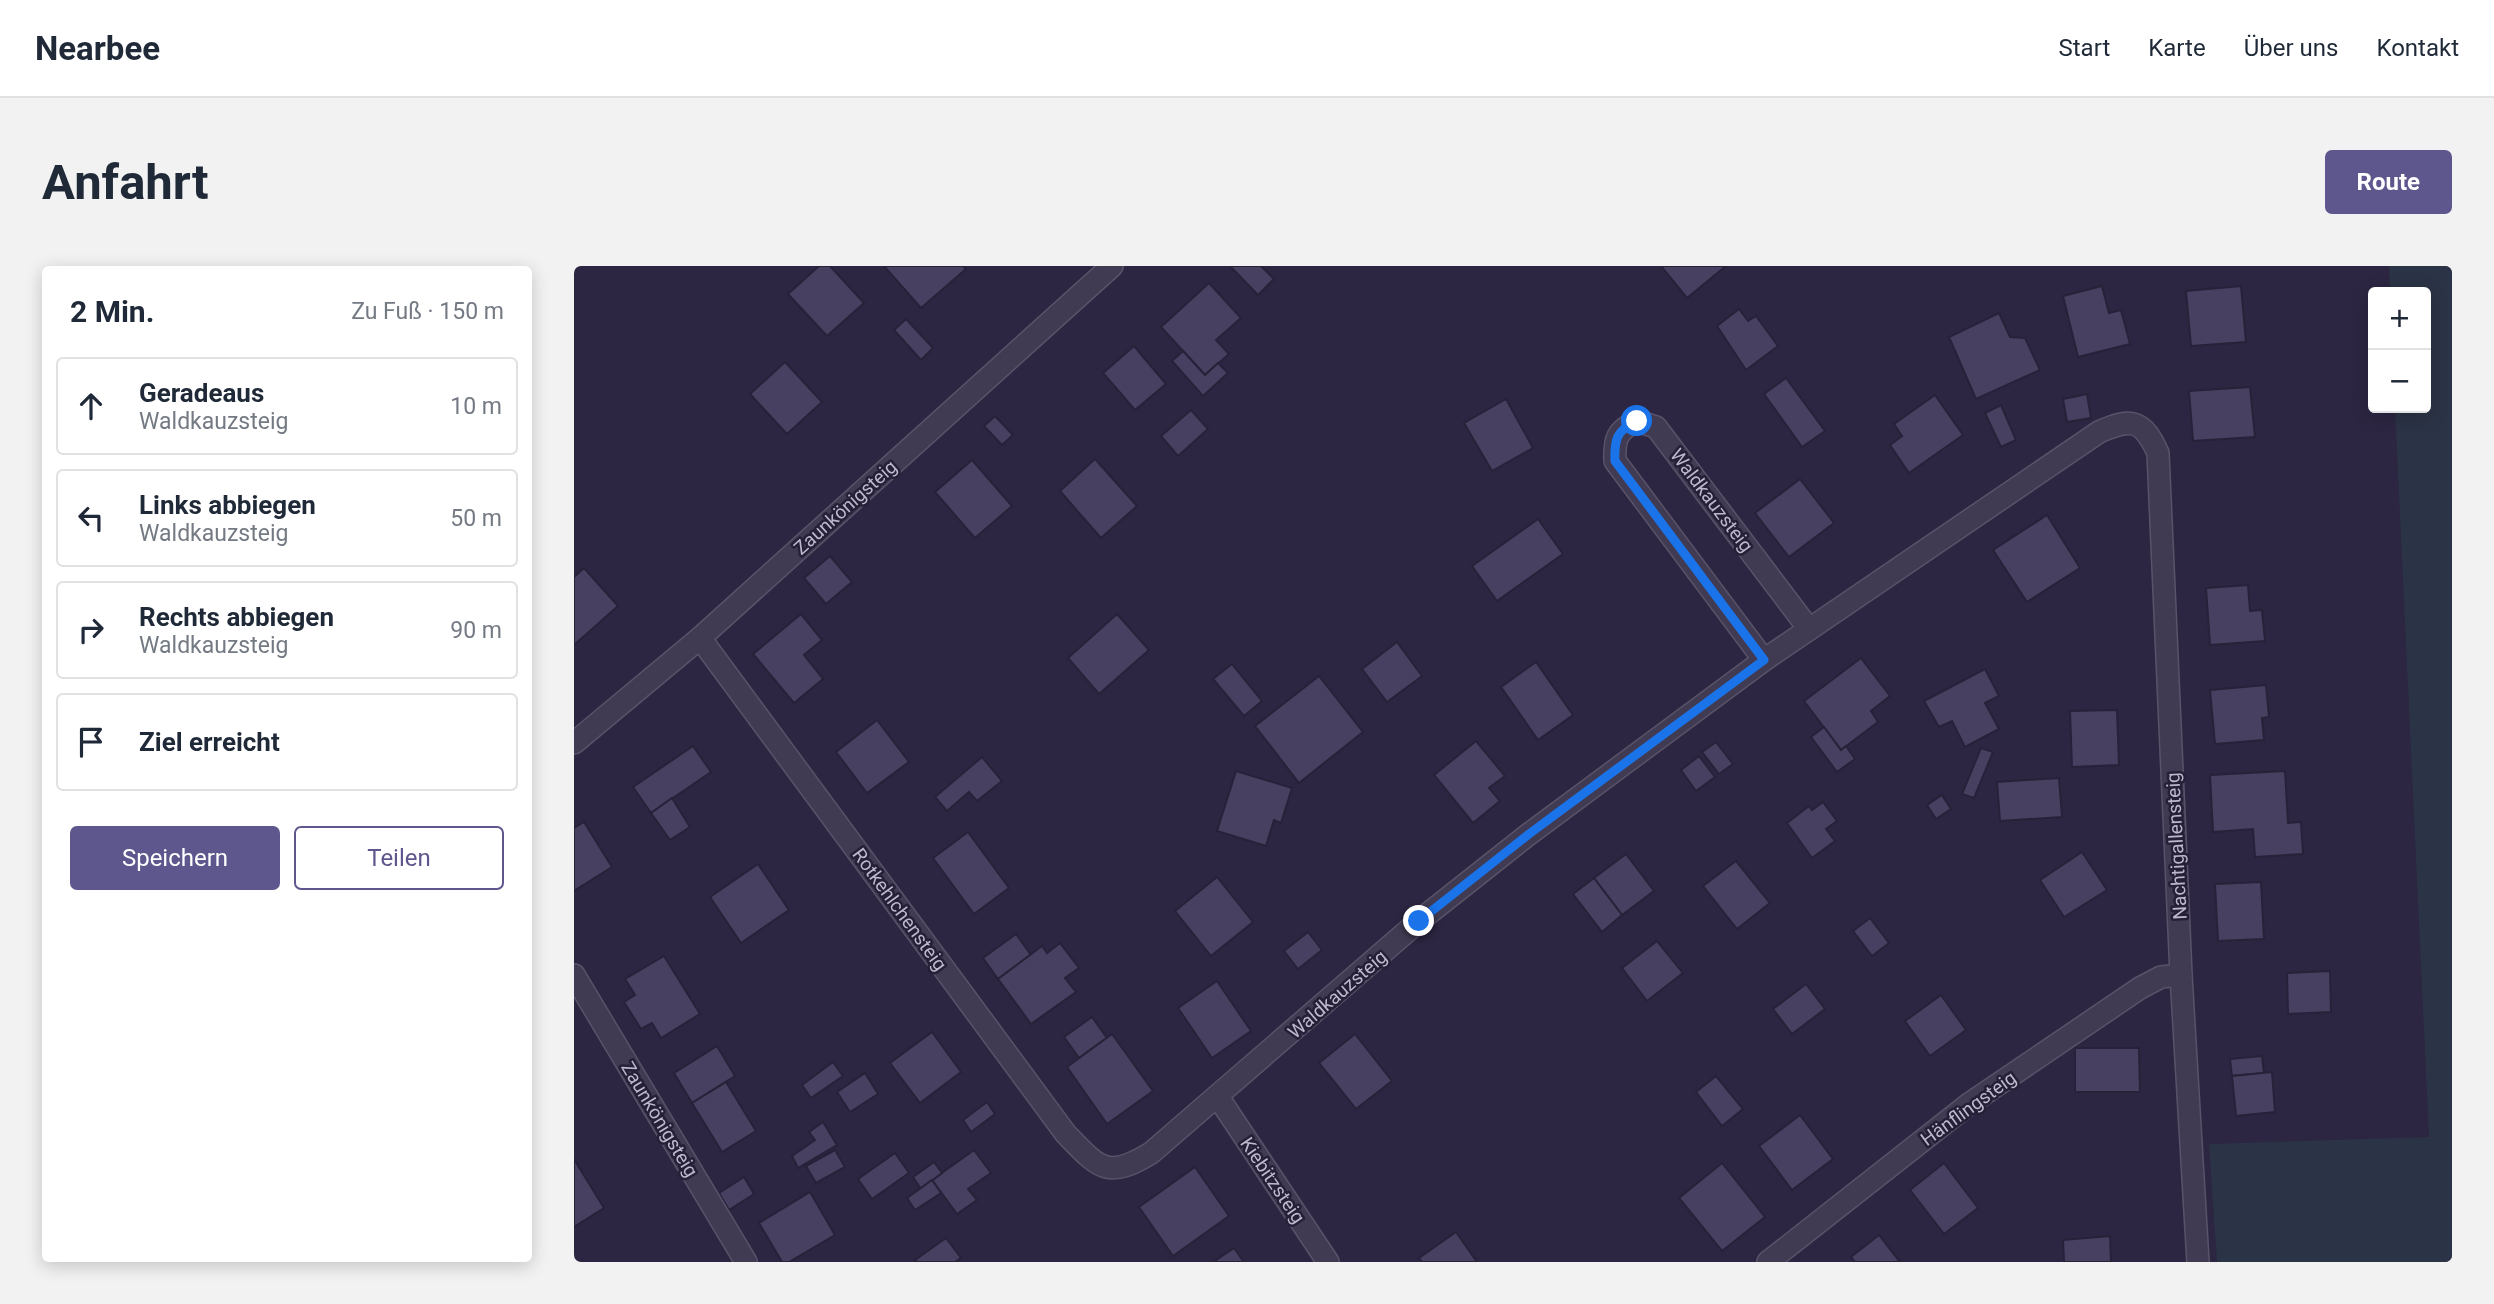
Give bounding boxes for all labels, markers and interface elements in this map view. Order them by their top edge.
text: Nearbee [35,29,160,68]
text: Start [2059,34,2110,62]
text: Karte [2148,34,2206,62]
text: Über uns [2244,34,2338,62]
text: Kontakt [2376,34,2459,62]
button: Route [2325,150,2452,214]
text: Anfahrt [42,154,209,211]
map controls [2368,287,2431,413]
button: + [2368,287,2431,350]
text: 2 Min. [70,294,154,329]
text: Zu Fuß · 150 m [351,298,504,325]
button: − [2368,350,2431,413]
text: Geradeaus [139,378,264,408]
icon: ahead [72,387,110,425]
text: 10 m [450,393,502,420]
route start [1621,405,1652,436]
text: Waldkauzsteig [139,408,288,435]
street label: Waldkauzsteig [1665,444,1758,557]
street label: Zaunkönigsteig [789,455,901,560]
text: Links abbiegen [139,490,316,520]
icon: left [72,499,110,537]
text: 50 m [450,505,502,532]
text: Waldkauzsteig [139,520,288,547]
text: Rechts abbiegen [139,602,334,632]
icon: right [72,611,110,649]
text: 90 m [450,617,502,644]
text: Waldkauzsteig [139,632,288,659]
icon: arrive [72,723,110,761]
text: Ziel erreicht [139,727,280,757]
street label: Nachtigallensteig [2161,772,2192,920]
button: Speichern [70,826,280,890]
button: Teilen [294,826,504,890]
street label: Rotkehlchensteig [847,844,952,975]
route end [1403,905,1434,936]
street label: Waldkauzsteig [1283,945,1391,1044]
street label: Zaunkönigsteig [616,1057,703,1181]
street label: Hänflingsteig [1916,1066,2020,1151]
street label: Kiebitzsteig [1235,1133,1310,1228]

